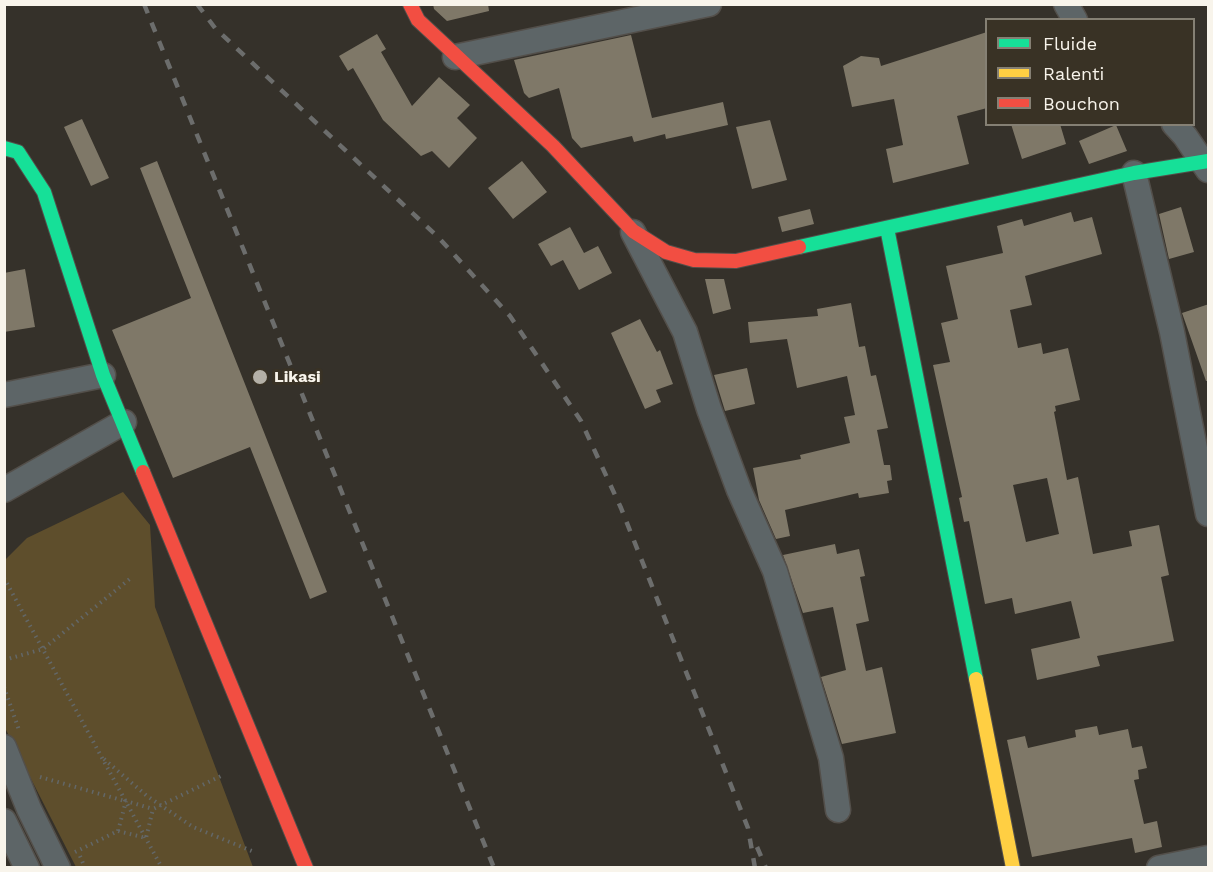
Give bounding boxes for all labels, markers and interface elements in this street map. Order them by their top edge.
legend [985,18,1195,126]
text: Fluide [1043,33,1097,54]
text: Ralenti [1043,63,1104,84]
text: Bouchon [1043,93,1120,114]
place label: Likasi [274,367,321,387]
marker: Likasi [251,368,269,386]

